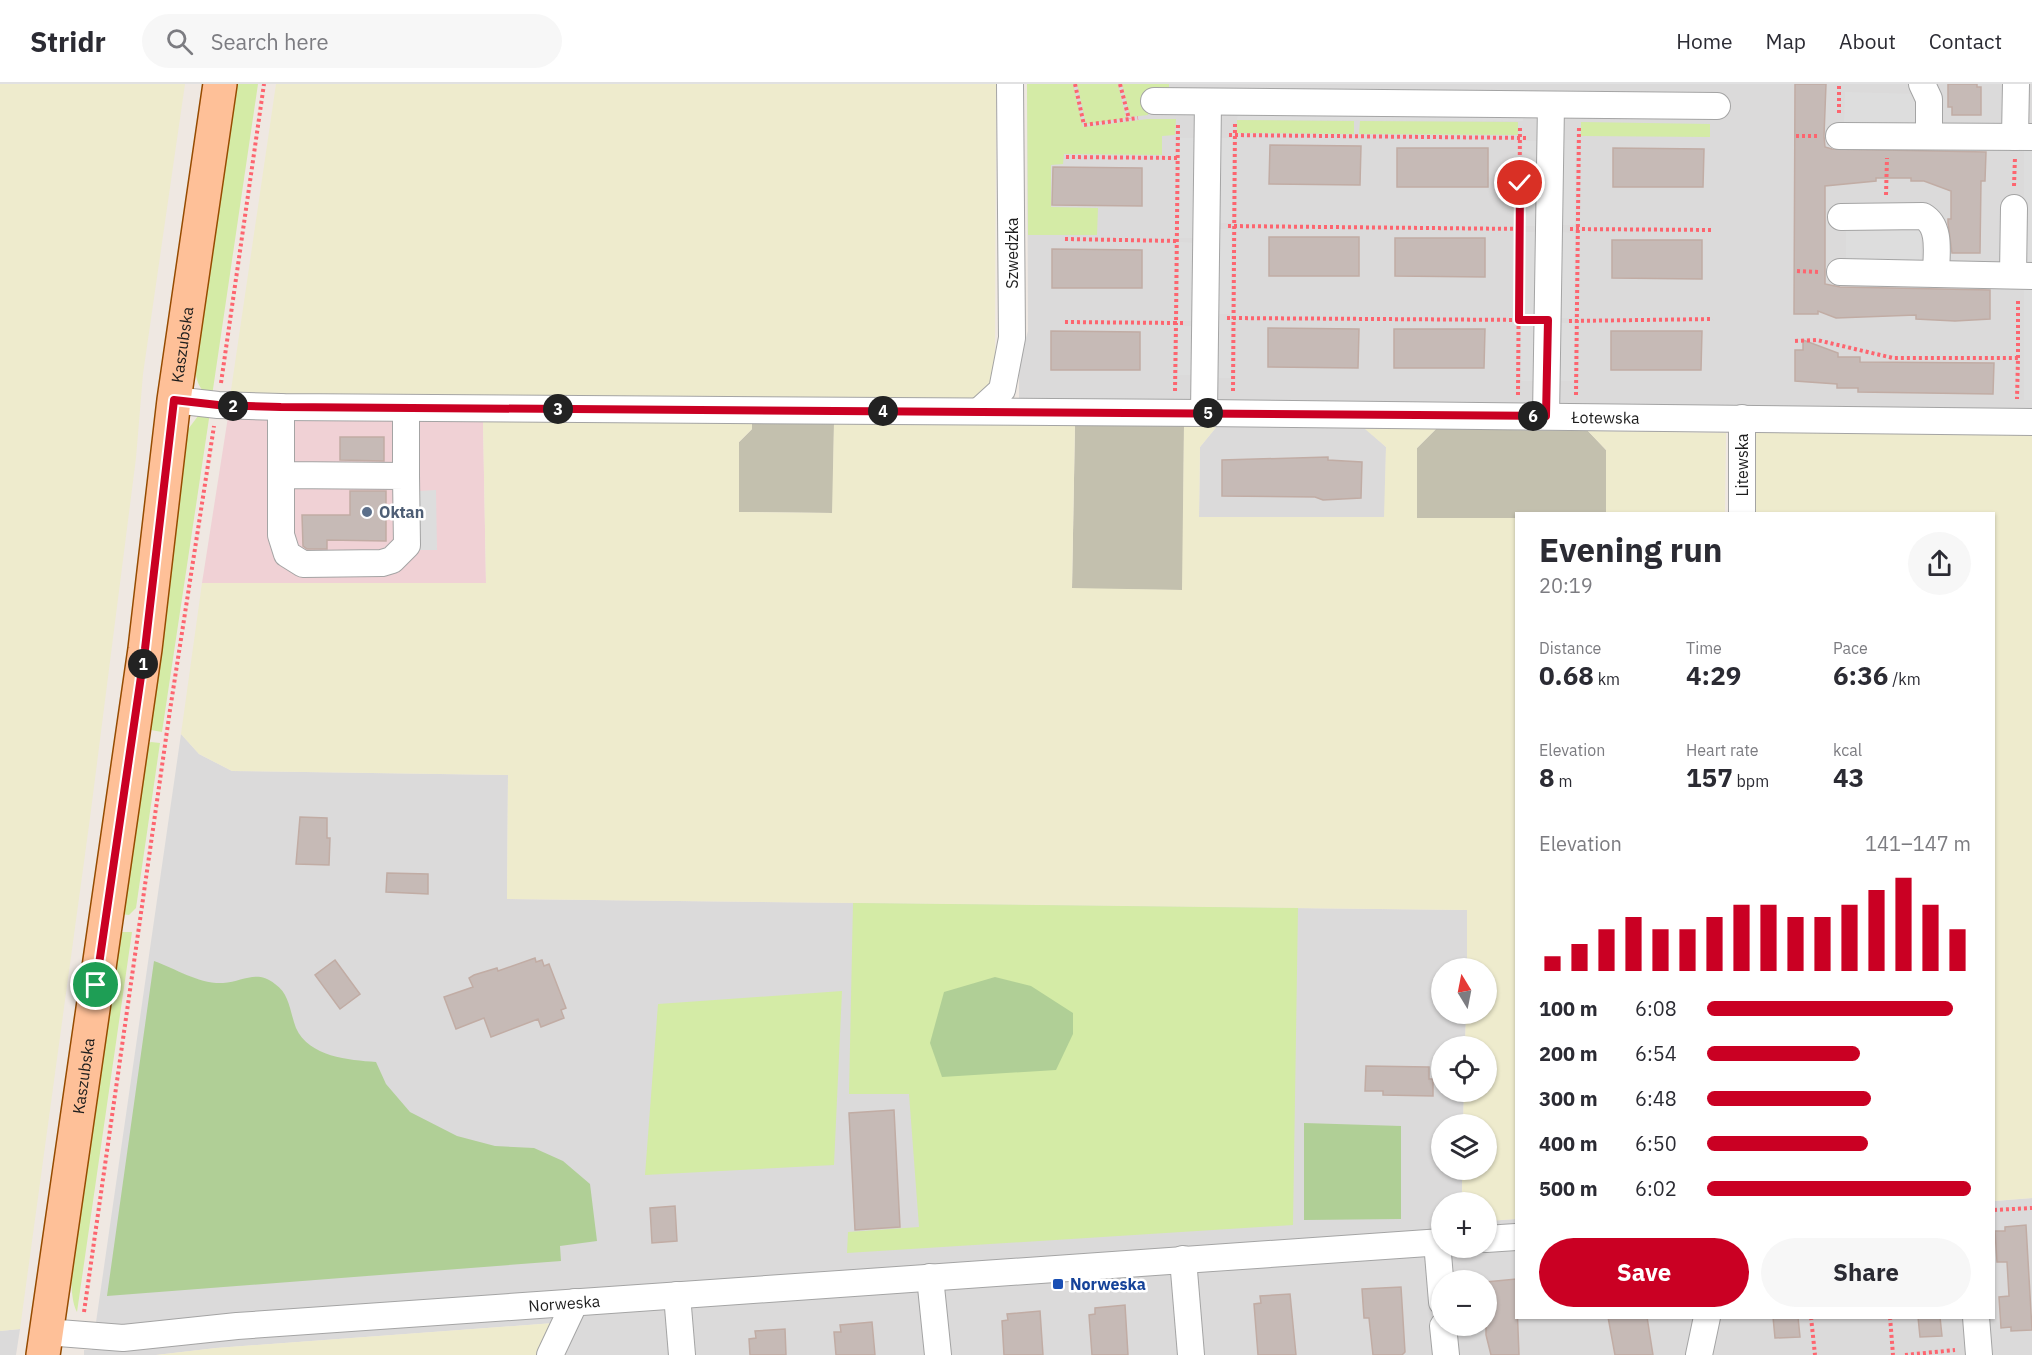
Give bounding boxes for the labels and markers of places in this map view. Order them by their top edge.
pin [1494,157,1545,208]
pin: 2 [218,391,248,421]
pin: 3 [543,394,573,424]
pin: 4 [868,396,898,426]
pin: 5 [1193,398,1223,428]
pin: 6 [1518,401,1548,431]
place label: Oktan [379,502,424,522]
marker: Oktan [360,505,374,519]
pin: 1 [128,649,158,679]
pin [70,959,121,1010]
place label: Norweska [1070,1274,1146,1294]
marker: Norweska [1051,1277,1065,1291]

